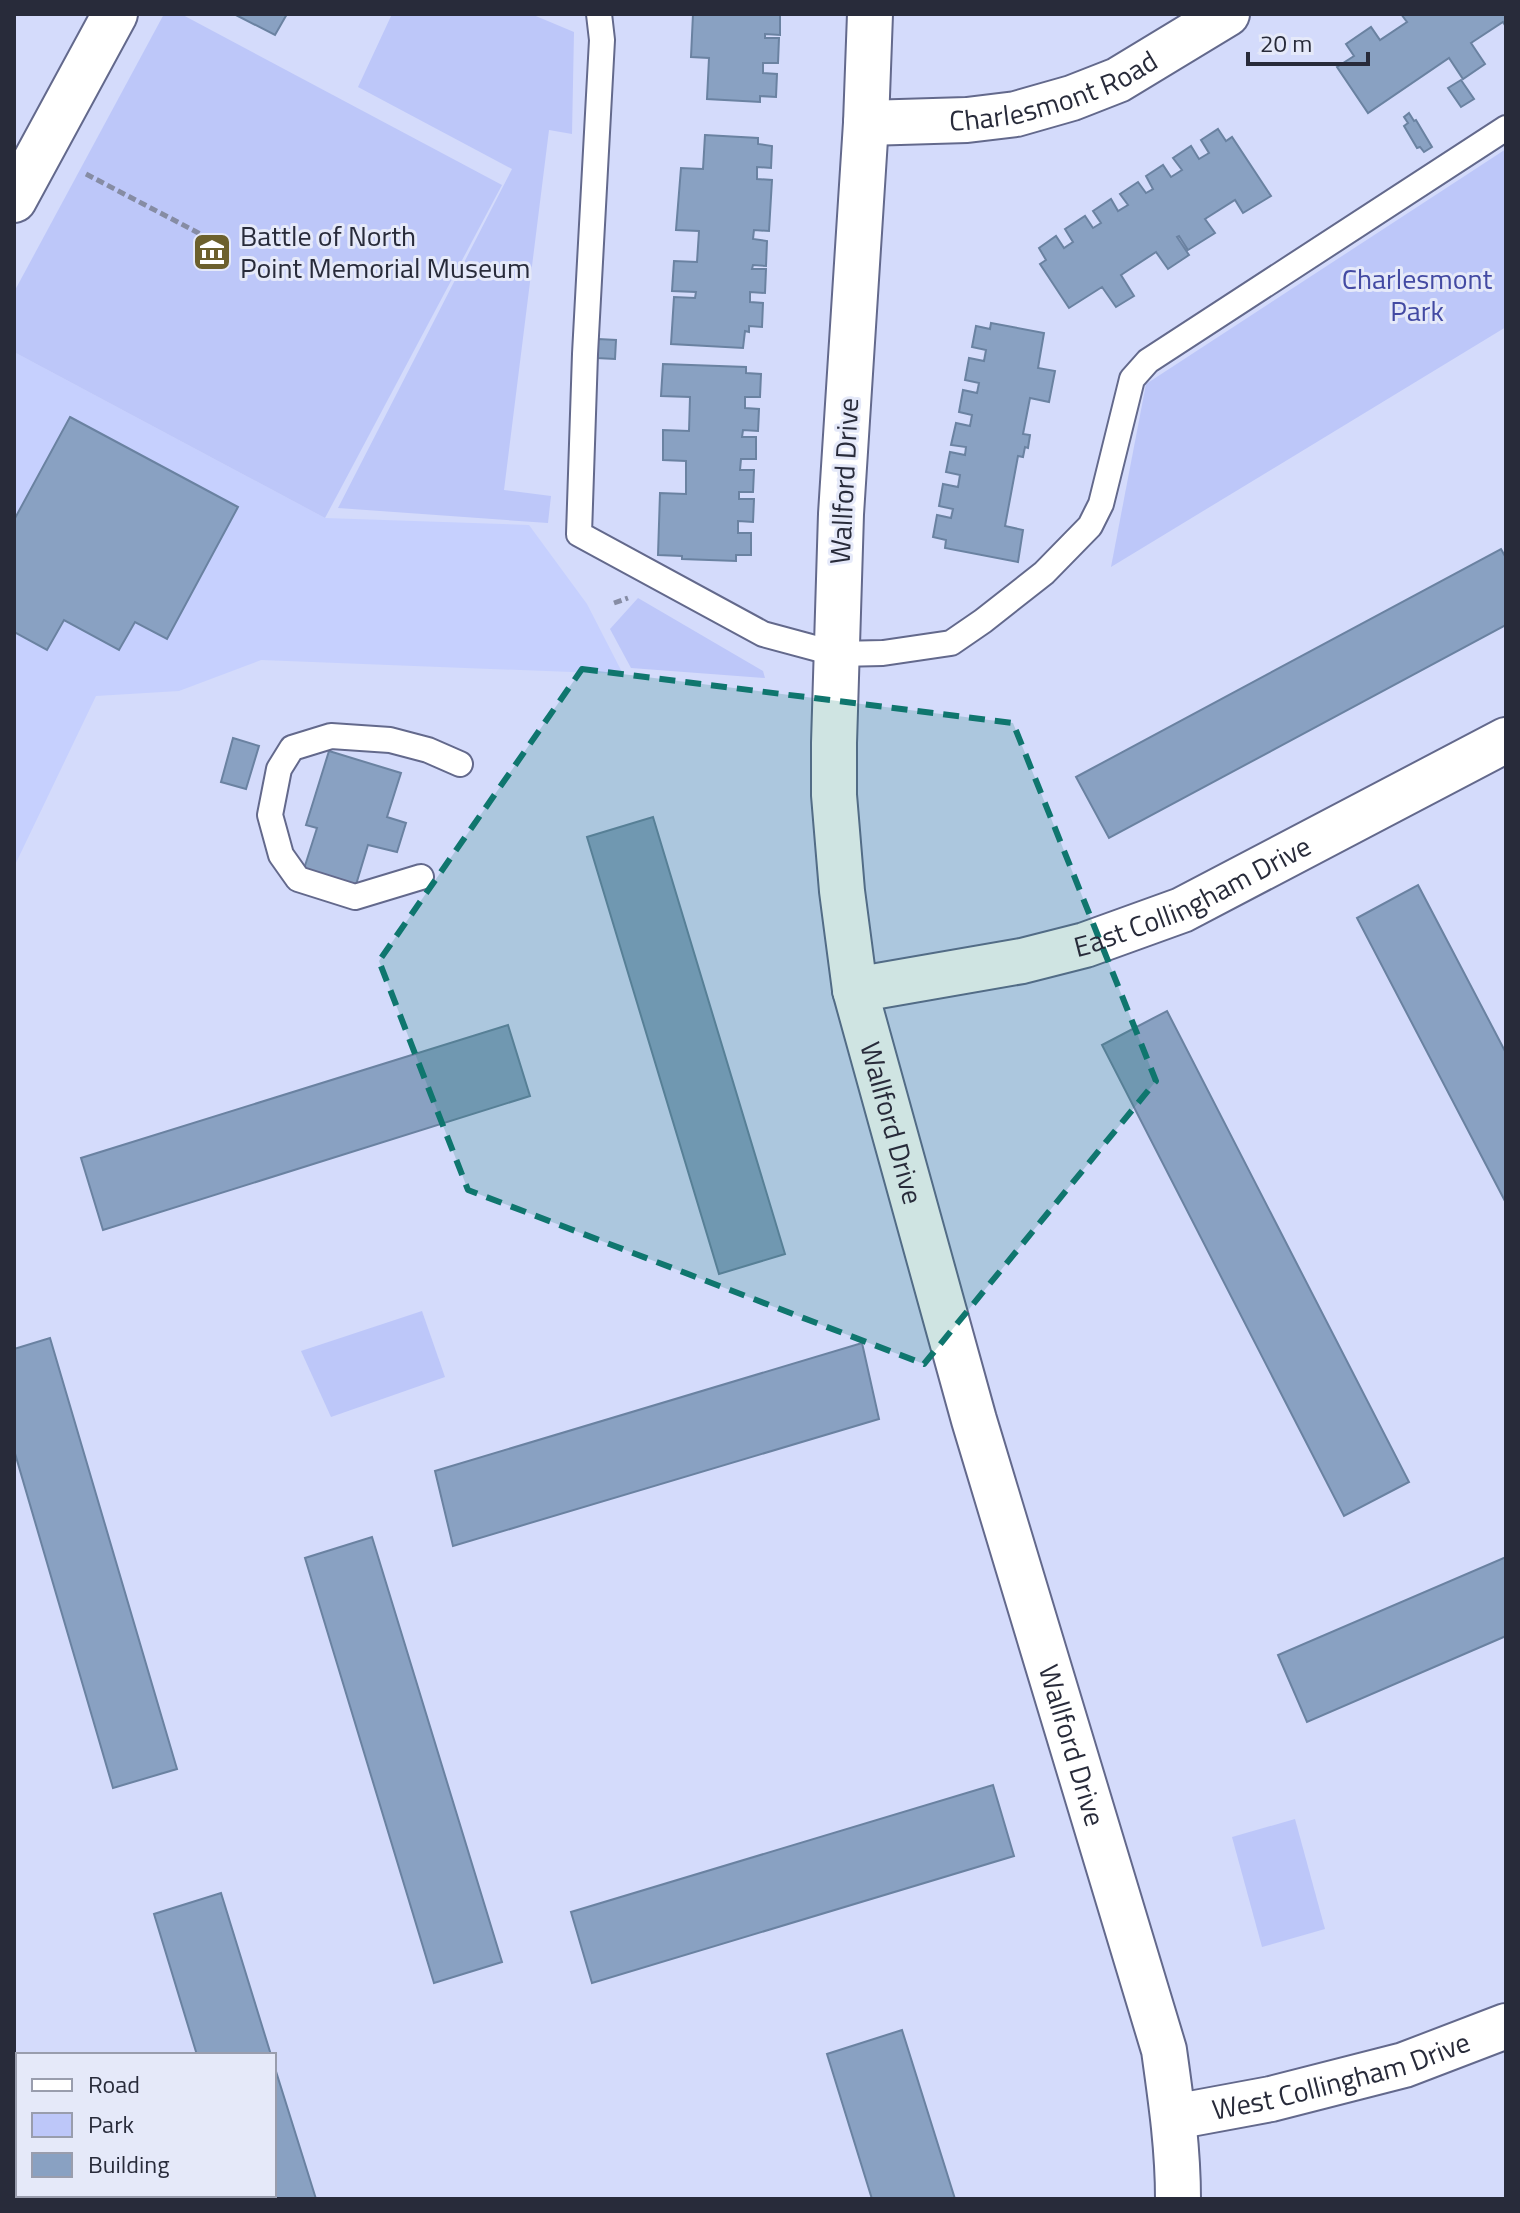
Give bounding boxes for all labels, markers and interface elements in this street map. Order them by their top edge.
scale bar [1248,16,1368,66]
text: 20 m [1260,25,1312,61]
street label: Charlesmont Road [949,39,1165,142]
place label: Battle of North Point Memorial Museum [240,214,530,289]
museum icon: Battle of North Point Memorial Museum [191,231,233,273]
park label: Charlesmont Park [1342,257,1492,332]
street label: Wallford Drive [818,397,869,565]
street label: East Collingham Drive [1069,824,1318,968]
street label: Wallford Drive [849,1037,935,1209]
street label: Wallford Drive [1028,1659,1117,1831]
street label: West Collingham Drive [1209,2020,1476,2130]
legend [16,2053,276,2197]
text: Road [88,2066,140,2102]
text: Park [88,2106,134,2142]
text: Building [88,2146,170,2182]

